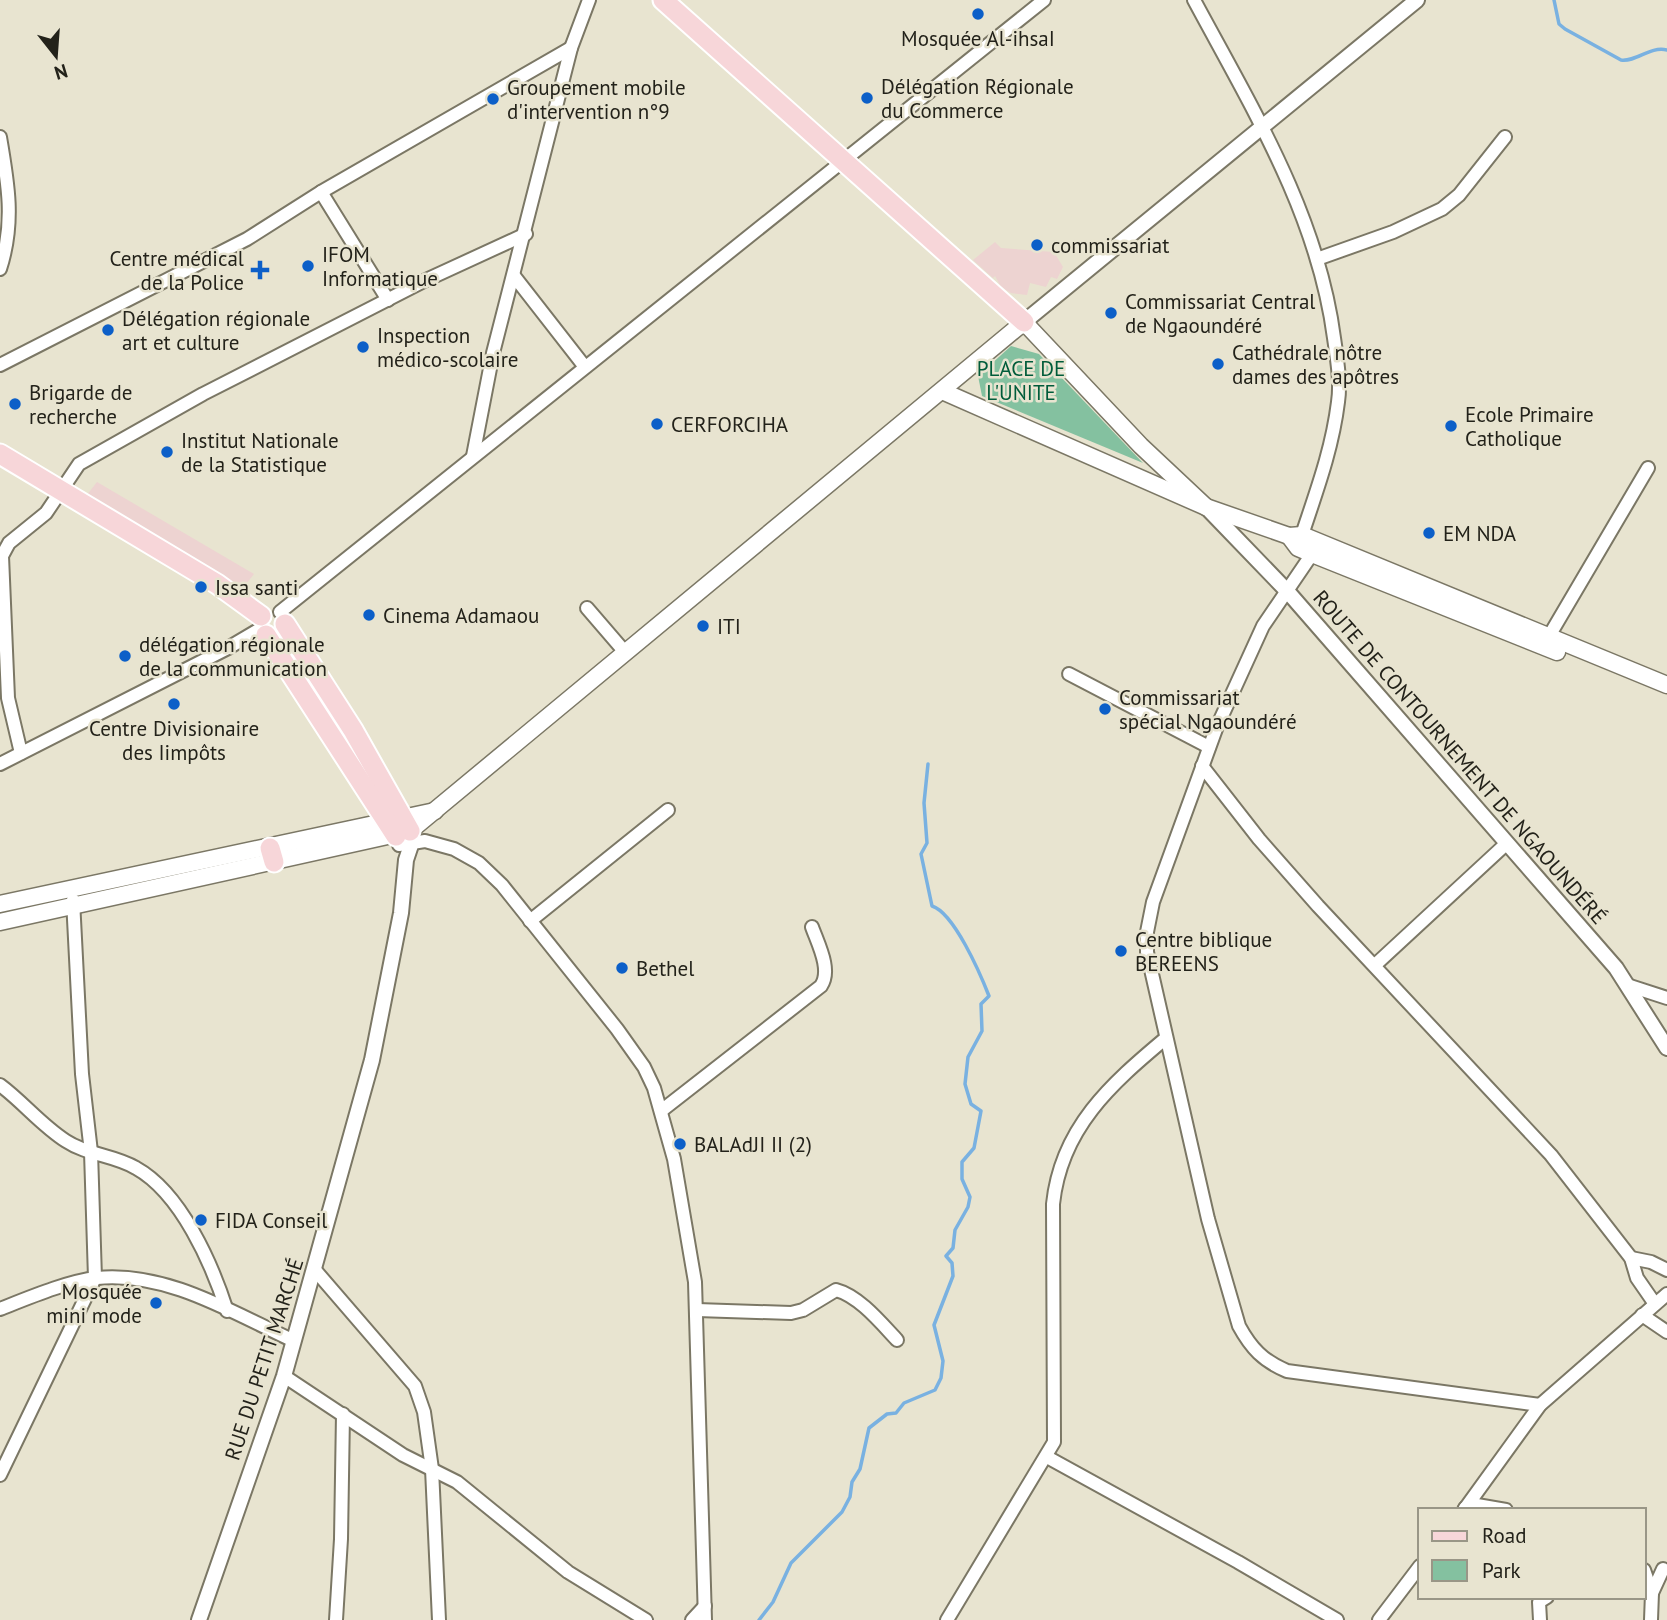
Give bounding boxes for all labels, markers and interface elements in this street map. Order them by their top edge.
marker: Mosquée Al-ihsaI [970,6,986,22]
north arrow [21,21,91,91]
place label: Mosquée Al-ihsaI [901,25,1055,52]
text: N [51,59,70,86]
place label: Délégation Régionale du Commerce [881,73,1074,124]
place label: Groupement mobile d'intervention n°9 [507,74,686,125]
marker: Délégation Régionale du Commerce [859,90,875,106]
marker: Groupement mobile d'intervention n°9 [485,91,501,107]
place label: commissariat [1051,232,1169,259]
marker: commissariat [1029,237,1045,253]
place label: IFOM Informatique [322,241,438,292]
place label: Centre médical de la Police [109,245,244,296]
marker: IFOM Informatique [300,258,316,274]
marker: Centre médical de la Police [250,260,270,280]
place label: Commissariat Central de Ngaoundéré [1125,288,1315,339]
place label: Délégation régionale art et culture [122,305,310,356]
marker: Commissariat Central de Ngaoundéré [1103,305,1119,321]
marker: Délégation régionale art et culture [100,322,116,338]
place label: Inspection médico-scolaire [377,322,519,373]
marker: Inspection médico-scolaire [355,339,371,355]
place label: Cathédrale nôtre dames des apôtres [1232,339,1399,390]
park label: PLACE DE L'UNITE [977,355,1065,406]
marker: Cathédrale nôtre dames des apôtres [1210,356,1226,372]
place label: Brigarde de recherche [29,379,132,430]
marker: Brigarde de recherche [7,396,23,412]
place label: Ecole Primaire Catholique [1465,401,1594,452]
place label: CERFORCIHA [671,411,789,438]
marker: CERFORCIHA [649,416,665,432]
marker: Ecole Primaire Catholique [1443,418,1459,434]
place label: Institut Nationale de la Statistique [181,427,339,478]
marker: Institut Nationale de la Statistique [159,444,175,460]
place label: EM NDA [1443,520,1517,547]
marker: EM NDA [1421,525,1437,541]
place label: Issa santi [215,574,298,601]
marker: Issa santi [193,579,209,595]
street label: ROUTE DE CONTOURNEMENT DE NGAOUNDÉRÉ [1307,584,1613,930]
place label: Cinema Adamaou [383,602,539,629]
marker: Cinema Adamaou [361,607,377,623]
place label: ITI [717,613,741,640]
marker: ITI [695,618,711,634]
place label: délégation régionale de la communication [139,631,327,682]
marker: délégation régionale de la communication [117,648,133,664]
place label: Commissariat spécial Ngaoundéré [1119,684,1297,735]
marker: Centre Divisionaire des Iimpôts [166,696,182,712]
marker: Commissariat spécial Ngaoundéré [1097,701,1113,717]
place label: Centre Divisionaire des Iimpôts [89,715,259,766]
place label: Centre biblique BEREENS [1135,926,1272,977]
marker: Centre biblique BEREENS [1113,943,1129,959]
place label: Bethel [636,955,694,982]
marker: Bethel [614,960,630,976]
place label: BALAdJI II (2) [694,1131,812,1158]
marker: BALAdJI II (2) [672,1136,688,1152]
place label: FIDA Conseil [215,1207,327,1234]
marker: FIDA Conseil [193,1212,209,1228]
street label: RUE DU PETIT MARCHÉ [219,1254,309,1464]
place label: Mosquée mini mode [46,1278,142,1329]
marker: Mosquée mini mode [148,1295,164,1311]
legend [1418,1508,1646,1599]
text: Road [1482,1522,1526,1549]
text: Park [1482,1557,1521,1584]

